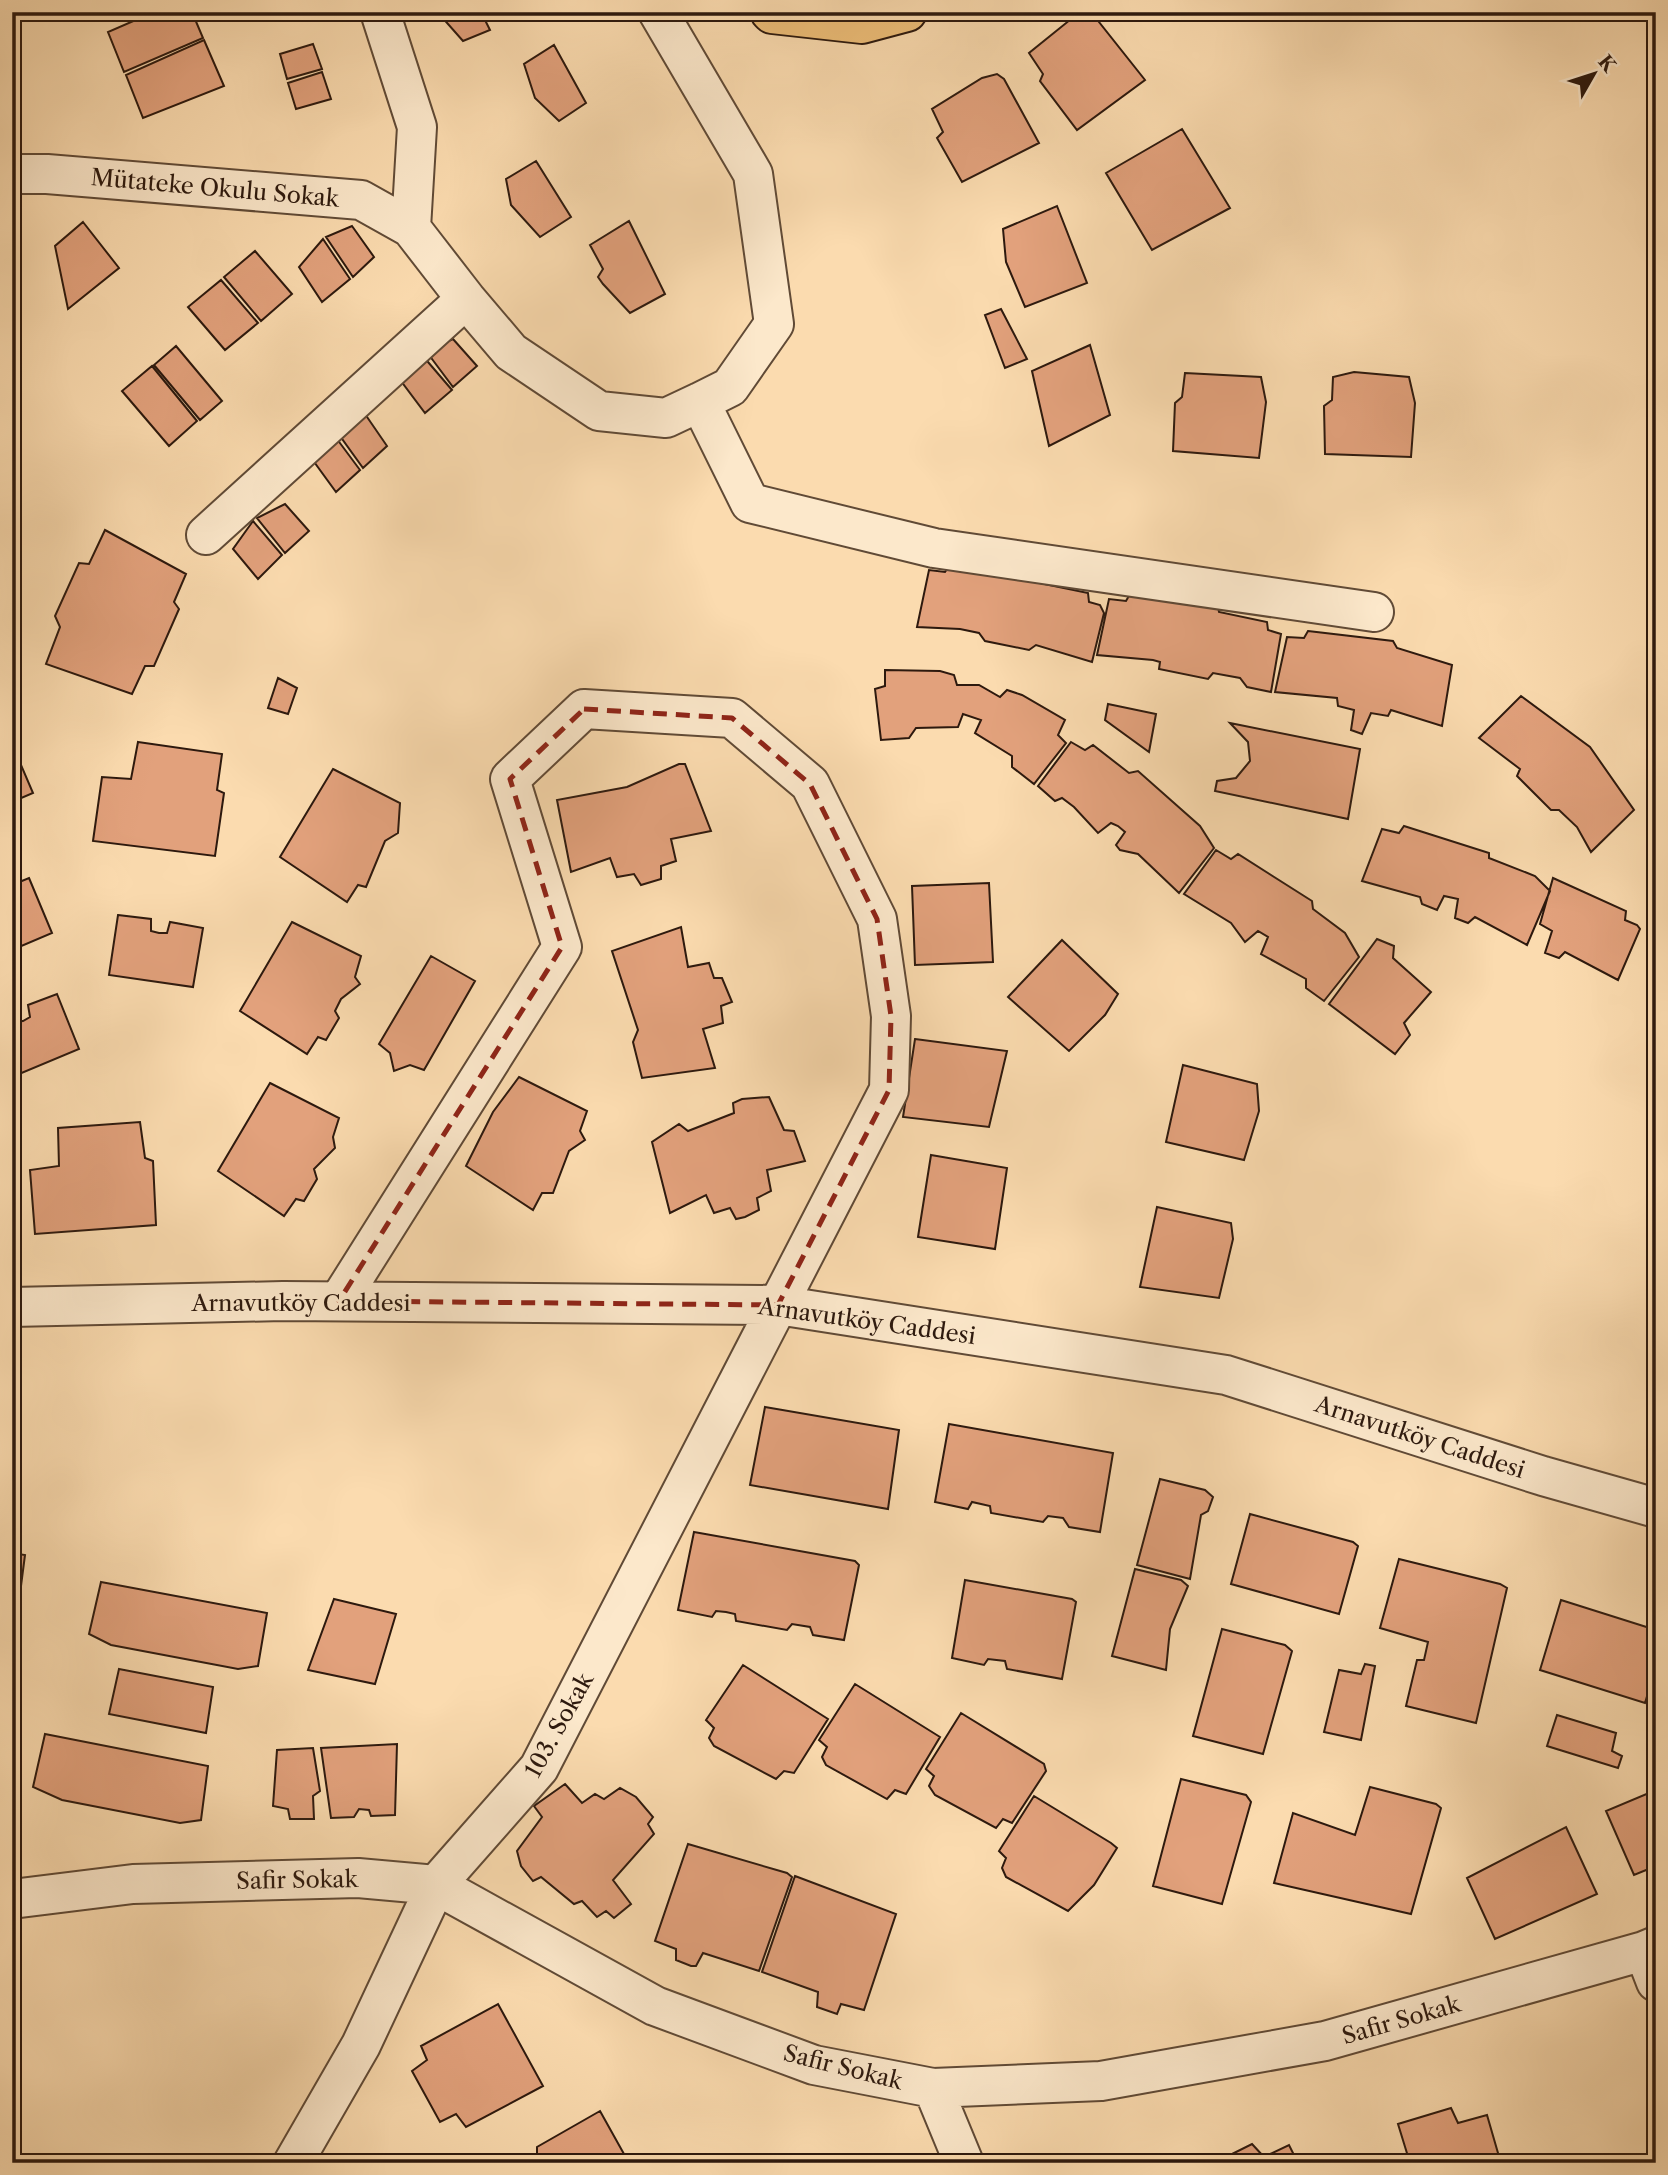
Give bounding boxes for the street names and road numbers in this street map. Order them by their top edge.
street label: Mütateke Okulu Sokak [90,163,342,213]
street label: Arnavutköy Caddesi [190,1289,411,1317]
street label: Arnavutköy Caddesi [756,1292,977,1350]
street label: Arnavutköy Caddesi [1310,1390,1529,1484]
street label: 103. Sokak [519,1666,600,1782]
street label: Safir Sokak [236,1865,360,1895]
street label: Safir Sokak [1339,1989,1465,2050]
street label: Safir Sokak [781,2039,907,2096]

